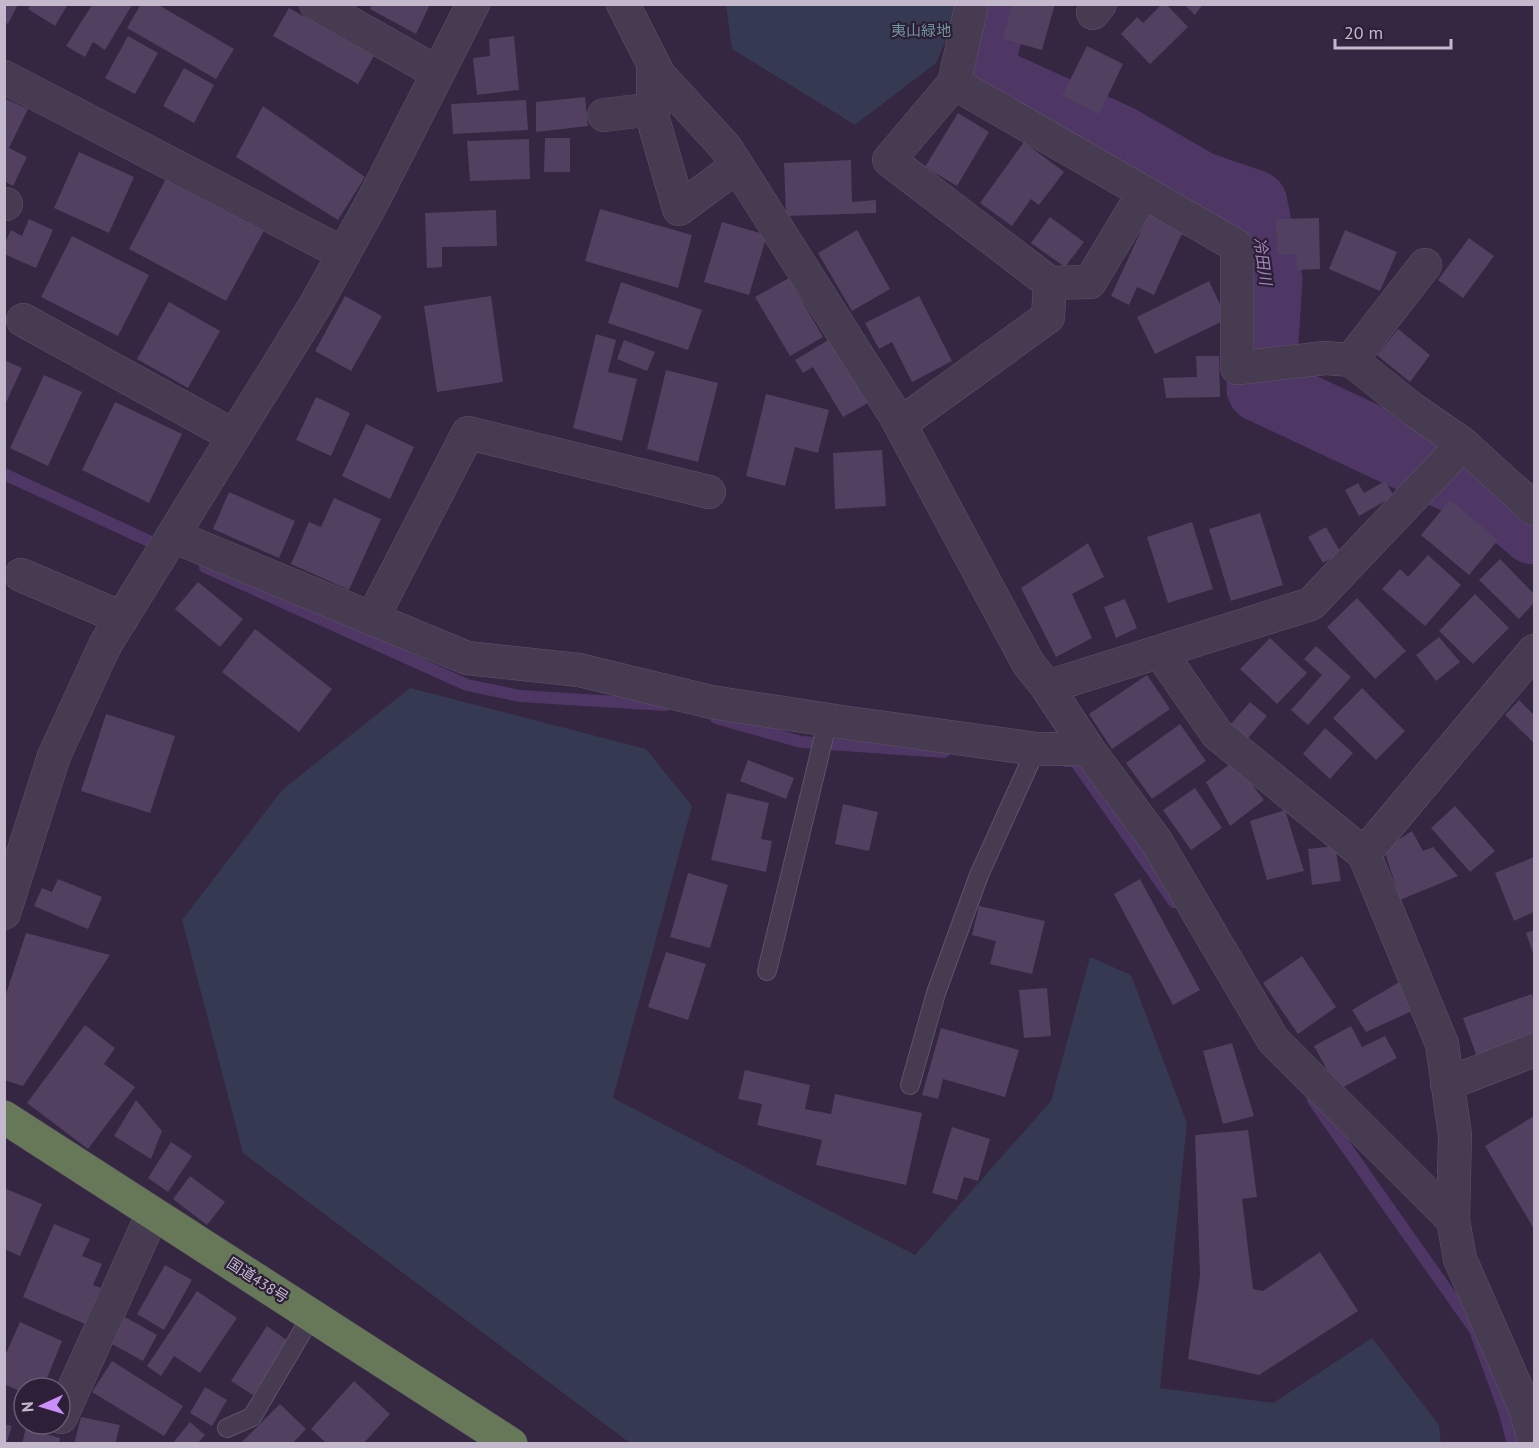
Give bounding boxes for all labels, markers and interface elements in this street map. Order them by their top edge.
scale bar [1335,12,1450,50]
park label: 夷山緑地 [891,21,951,40]
text: 20 m [1344,21,1383,44]
water label: 冷田川 [1250,236,1277,288]
street label: 国道438号 [224,1253,292,1307]
north arrow [12,1376,72,1436]
text: N [17,1401,37,1413]

